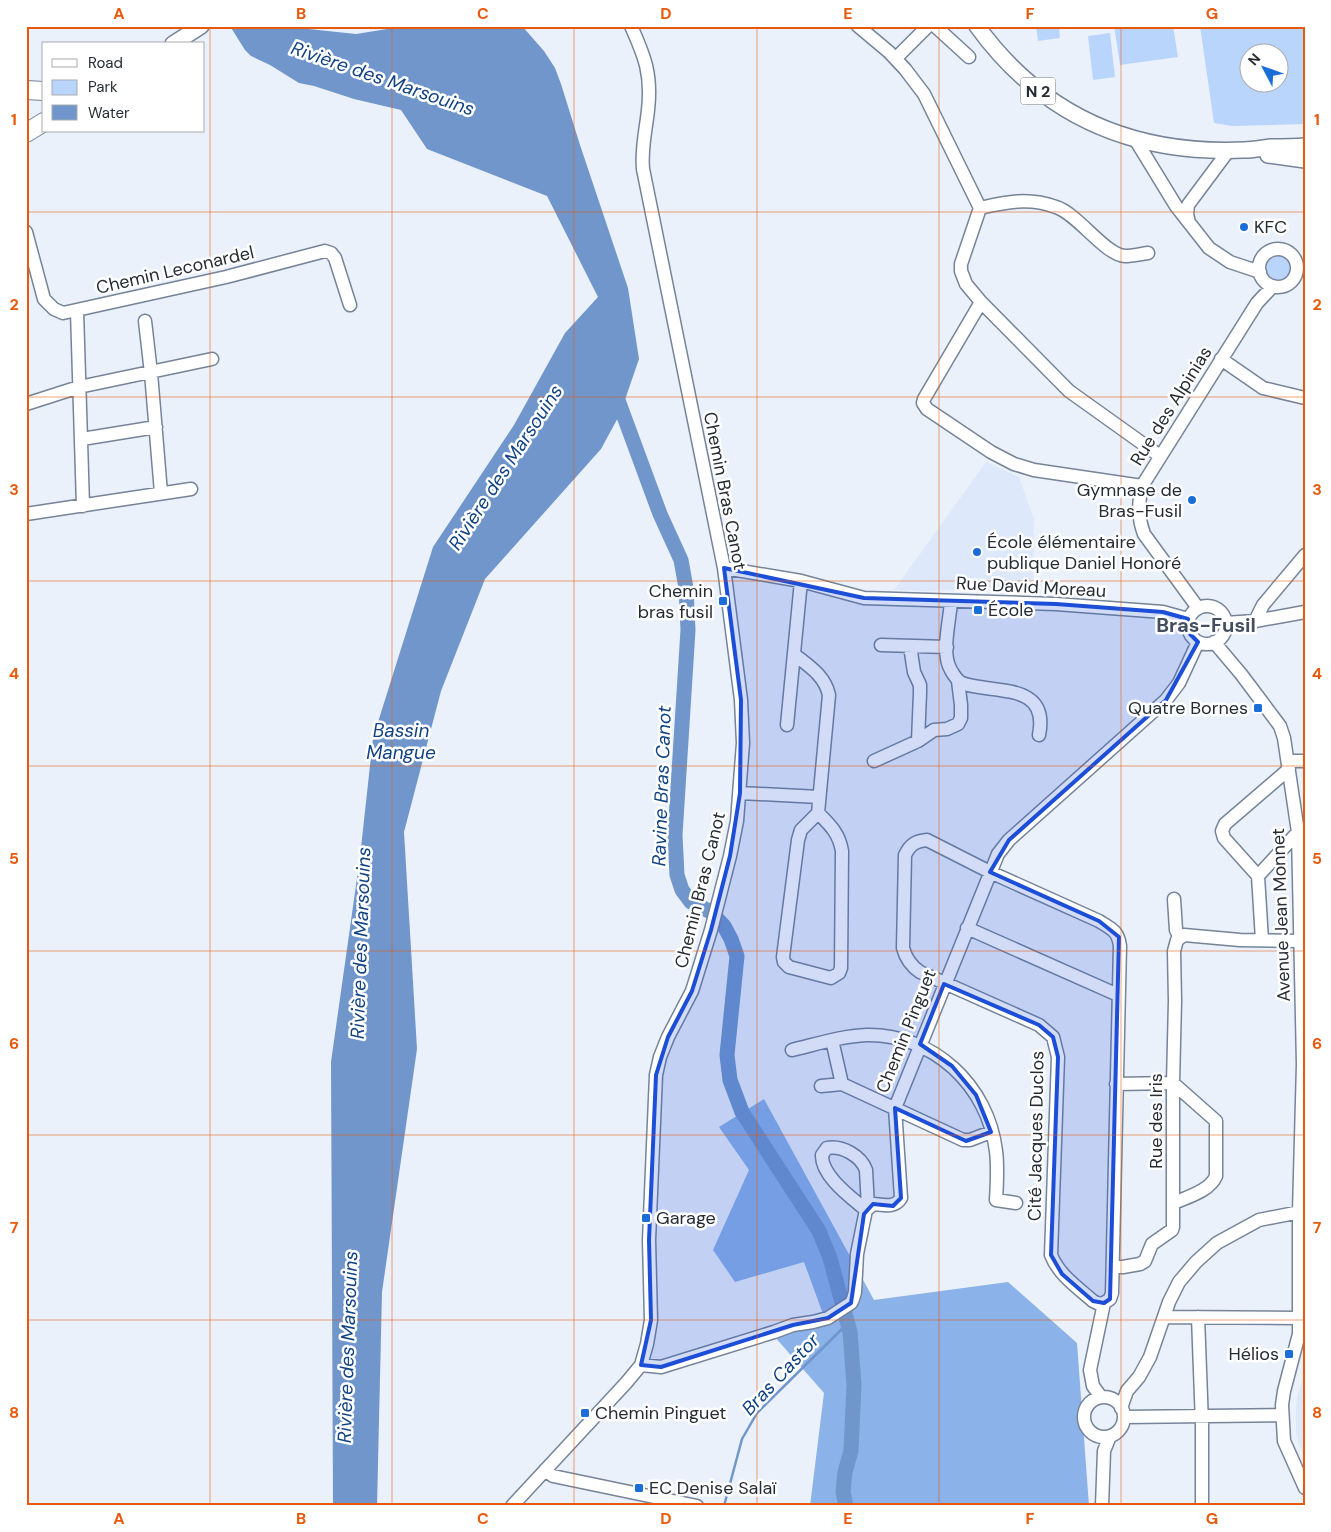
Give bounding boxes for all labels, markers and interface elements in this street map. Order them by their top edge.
text: A [113,3,125,24]
text: B [296,3,306,24]
text: C [477,3,489,24]
text: D [660,3,672,24]
text: E [843,3,853,24]
text: F [1026,3,1035,24]
text: G [1206,3,1218,24]
water label: Rivière des Marsouins [288,35,478,122]
legend [42,42,205,132]
north arrow [1238,42,1288,92]
text: N [1244,50,1264,69]
text: Road [88,53,123,73]
text: Park [88,77,118,97]
road number: N 2 [1020,78,1056,104]
text: Water [88,103,130,123]
text: 1 [11,109,17,130]
text: 1 [1314,109,1320,130]
place label: KFC [1254,215,1287,239]
marker: KFC [1238,221,1250,233]
street label: Chemin Leconardel [94,240,256,300]
text: 2 [9,294,19,315]
text: 2 [1312,294,1322,315]
street label: Rue des Alpinias [1125,342,1217,470]
water label: Rivière des Marsouins [443,380,568,555]
street label: Chemin Bras Canot [698,410,752,572]
place label: Gymnase de Bras-Fusil [1077,478,1182,523]
text: 3 [9,479,19,500]
text: 3 [1312,479,1322,500]
marker: Gymnase de Bras-Fusil [1186,494,1198,506]
place label: École élémentaire publique Daniel Honoré [987,530,1181,575]
marker: École élémentaire publique Daniel Honoré [971,546,983,558]
street label: Rue David Moreau [955,571,1107,603]
place label: Chemin bras fusil [638,579,713,624]
marker: Chemin bras fusil [717,595,729,607]
place label: École [988,598,1033,622]
marker: École [972,604,984,616]
district label: Bras-Fusil [1156,612,1256,638]
text: 4 [9,663,19,684]
text: 4 [1312,663,1322,684]
place label: Quatre Bornes [1128,696,1248,720]
marker: Quatre Bornes [1252,702,1264,714]
water label: Ravine Bras Canot [646,705,677,867]
water label: Bassin Mangue [366,718,436,765]
street label: Chemin Bras Canot [669,809,731,971]
street label: Avenue Jean Monnet [1266,828,1296,1002]
water label: Rivière des Marsouins [345,847,376,1039]
text: 5 [9,848,19,869]
text: 5 [1312,848,1322,869]
street label: Chemin Pinguet [870,966,942,1096]
text: 6 [9,1033,19,1054]
text: 6 [1312,1033,1322,1054]
street label: Cité Jacques Duclos [1023,1051,1049,1221]
street label: Rue des Iris [1144,1073,1168,1169]
place label: Garage [656,1206,716,1230]
marker: Garage [640,1212,652,1224]
text: 7 [10,1217,19,1238]
text: 7 [1313,1217,1322,1238]
water label: Rivière des Marsouins [332,1251,363,1443]
water label: Bras Castor [736,1328,825,1420]
place label: Hélios [1228,1342,1279,1366]
marker: Hélios [1283,1348,1295,1360]
place label: Chemin Pinguet [595,1401,726,1425]
text: 8 [9,1402,19,1423]
text: 8 [1312,1402,1322,1423]
marker: Chemin Pinguet [579,1407,591,1419]
place label: EC Denise Salaï [649,1476,777,1500]
marker: EC Denise Salaï [633,1482,645,1494]
text: A [113,1508,125,1529]
text: B [296,1508,306,1529]
text: C [477,1508,489,1529]
text: D [660,1508,672,1529]
text: E [843,1508,853,1529]
text: F [1026,1508,1035,1529]
text: G [1206,1508,1218,1529]

